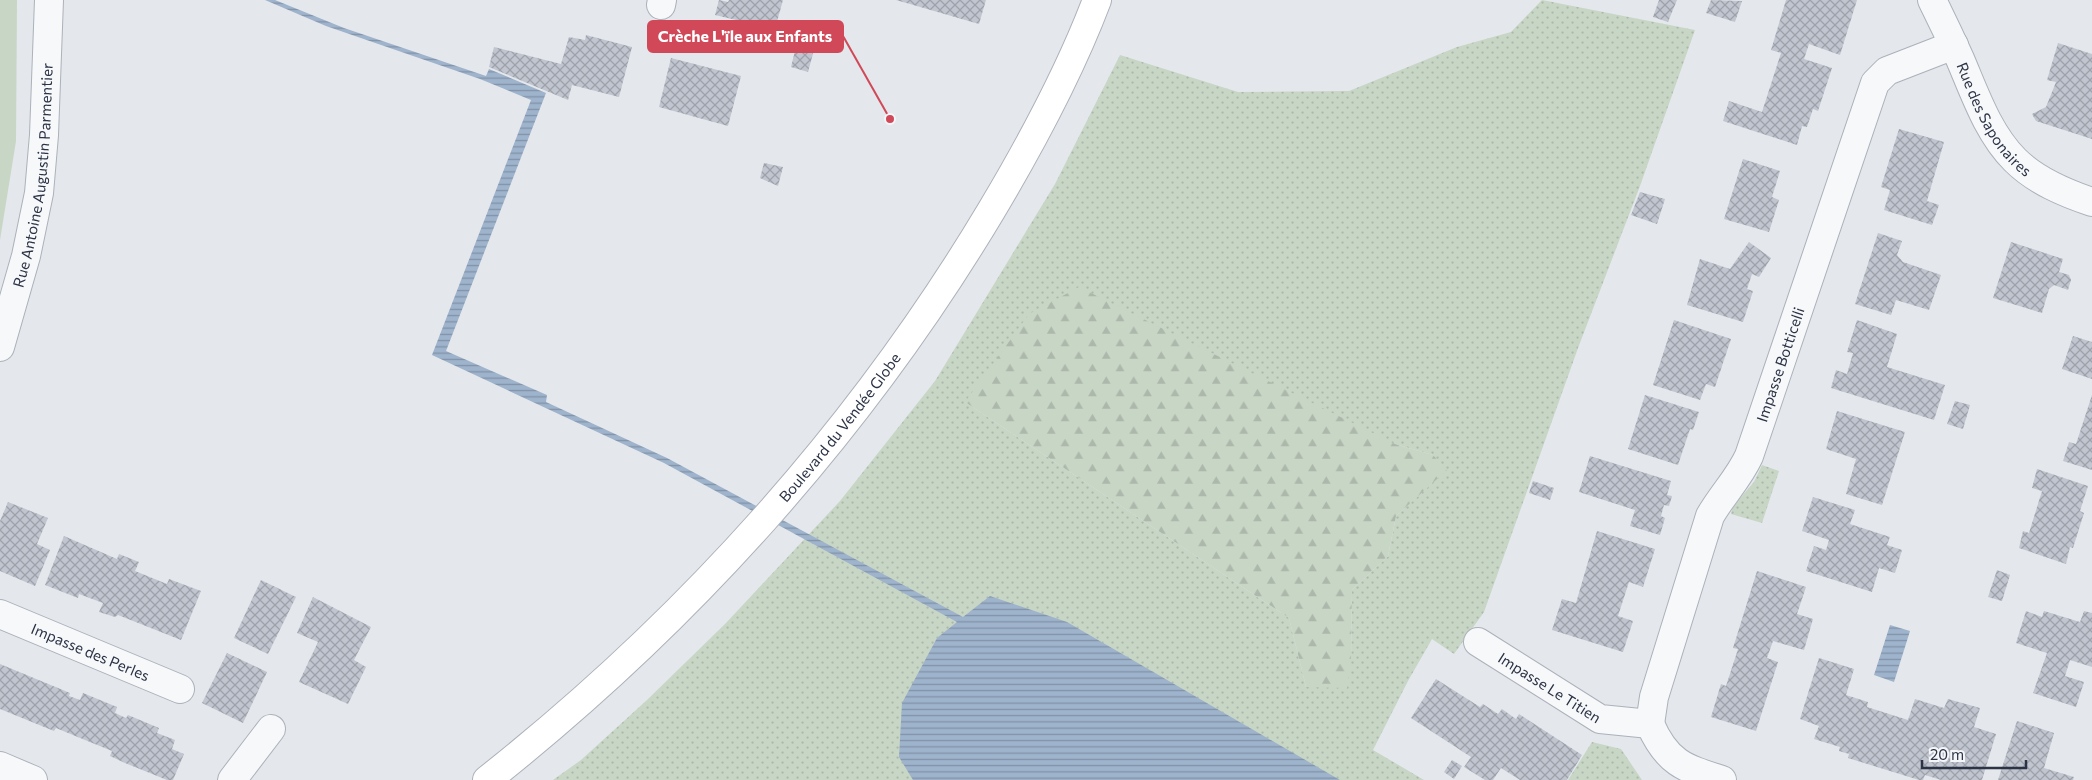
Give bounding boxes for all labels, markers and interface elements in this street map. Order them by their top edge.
callout: Crèche L'ïle aux Enfants [648,21,843,52]
text: Crèche L'ïle aux Enfants [658,26,832,45]
street label: Rue des Saponaires [1953,59,2035,180]
street label: Rue Antoine Augustin Parmentier [9,63,56,289]
street label: Impasse Botticelli [1752,305,1808,424]
street label: Boulevard du Vendée Globe [775,349,904,505]
street label: Impasse des Perles [29,619,152,684]
street label: Impasse Le Titien [1495,648,1605,726]
scale bar [1922,738,2026,770]
text: 20 m [1930,745,1964,763]

